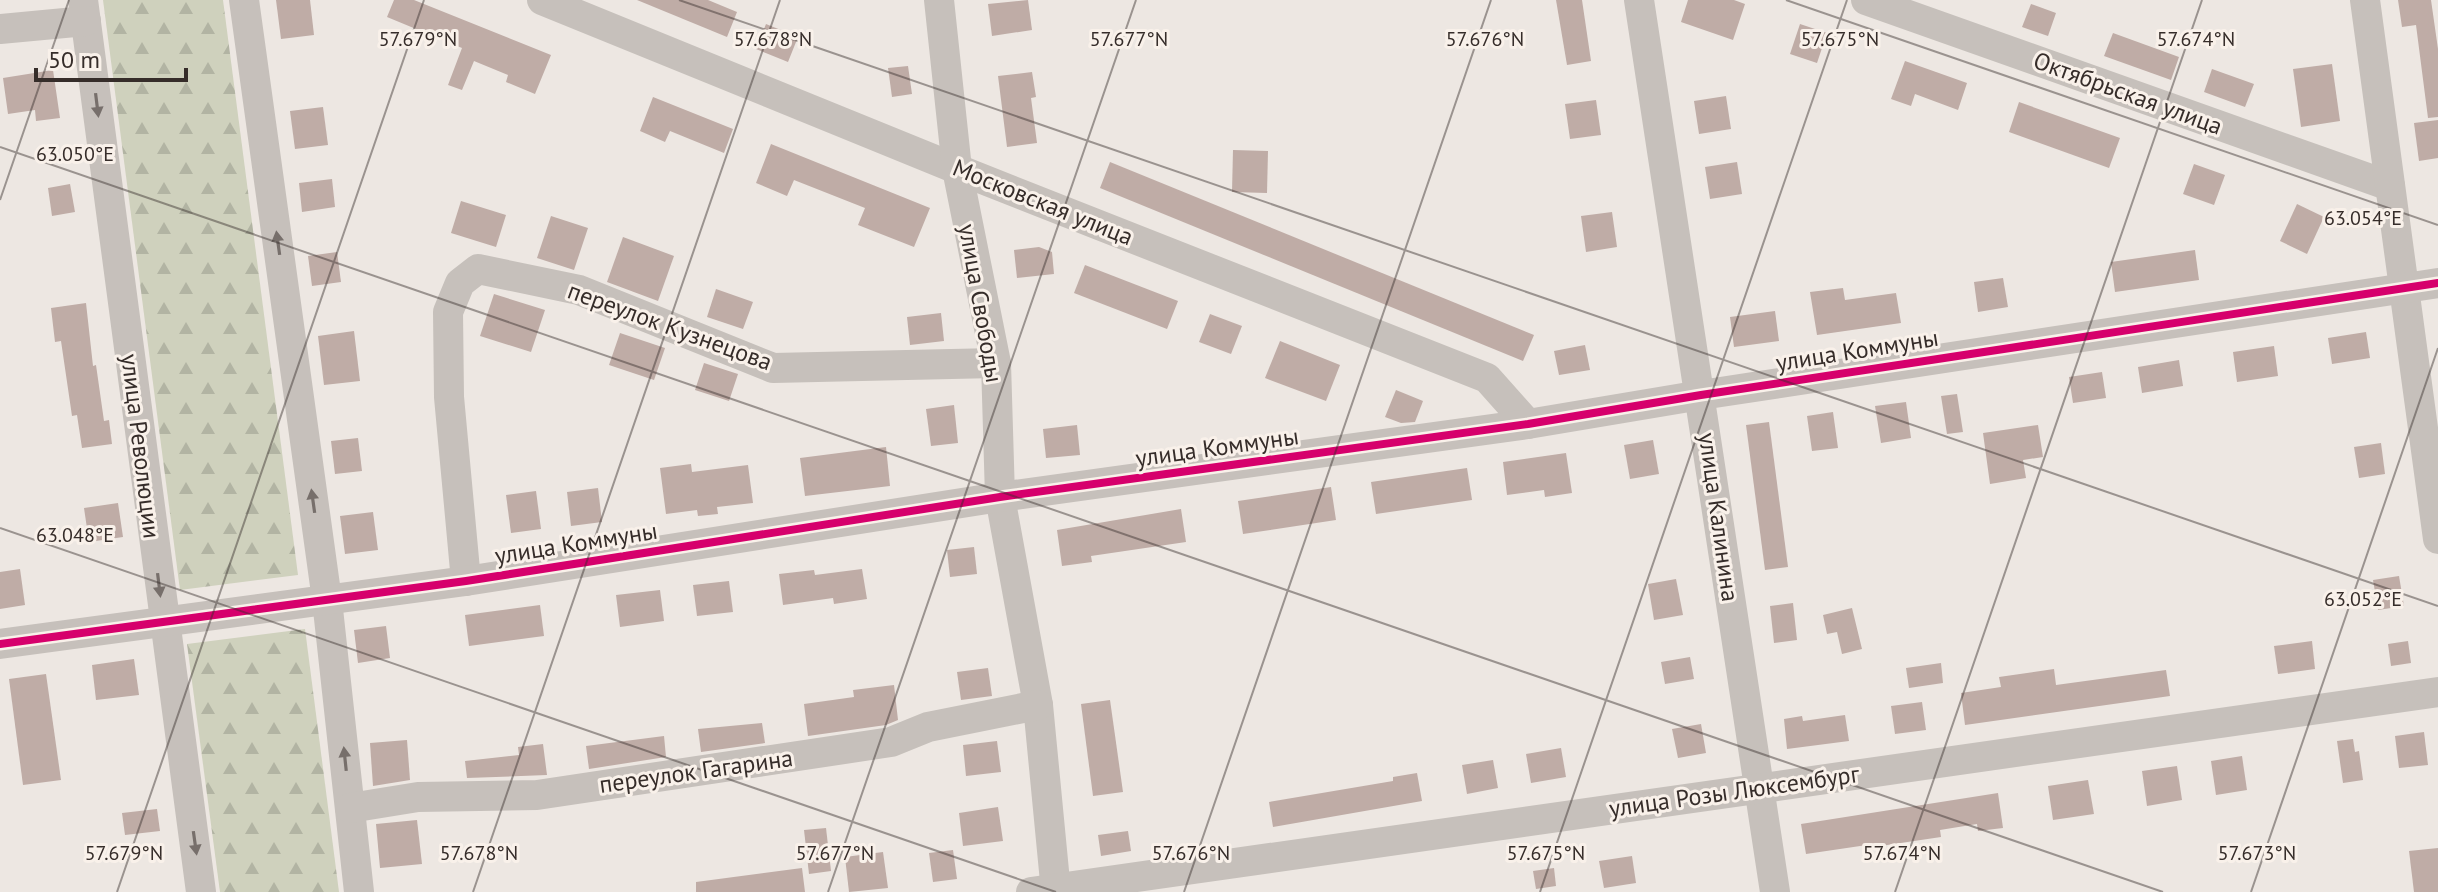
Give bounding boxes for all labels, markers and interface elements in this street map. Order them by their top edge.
text: 57.679°N [379,26,457,52]
text: 57.678°N [734,26,812,52]
text: 57.677°N [1090,26,1168,52]
text: 57.676°N [1446,26,1524,52]
text: 57.675°N [1801,26,1879,52]
text: 57.674°N [2157,26,2235,52]
scale bar [36,32,186,82]
text: 50 m [48,44,100,75]
street label: Октябрьская улица [2029,44,2227,142]
one-way arrow [91,93,104,118]
text: 63.050°E [36,141,114,167]
street label: Московская улица [948,152,1138,252]
text: 63.054°E [2324,205,2402,231]
street label: улица Свободы [952,221,1010,385]
one-way arrow [271,230,284,255]
street label: переулок Кузнецова [564,275,776,377]
street label: улица Коммуны [1773,322,1941,378]
street label: улица Революции [114,352,168,540]
street label: улица Коммуны [1133,420,1301,474]
street label: улица Калинина [1692,431,1746,603]
one-way arrow [306,488,319,513]
street label: улица Коммуны [492,515,660,571]
text: 63.048°E [36,522,114,548]
one-way arrow [153,573,166,598]
text: 63.052°E [2324,586,2402,612]
street label: переулок Гагарина [597,742,795,800]
one-way arrow [338,746,351,771]
street label: улица Розы Люксембург [1607,758,1861,824]
one-way arrow [189,831,202,856]
text: 57.679°N [85,840,163,866]
text: 57.678°N [440,840,518,866]
text: 57.677°N [796,840,874,866]
text: 57.676°N [1152,840,1230,866]
text: 57.675°N [1507,840,1585,866]
text: 57.674°N [1863,840,1941,866]
text: 57.673°N [2218,840,2296,866]

